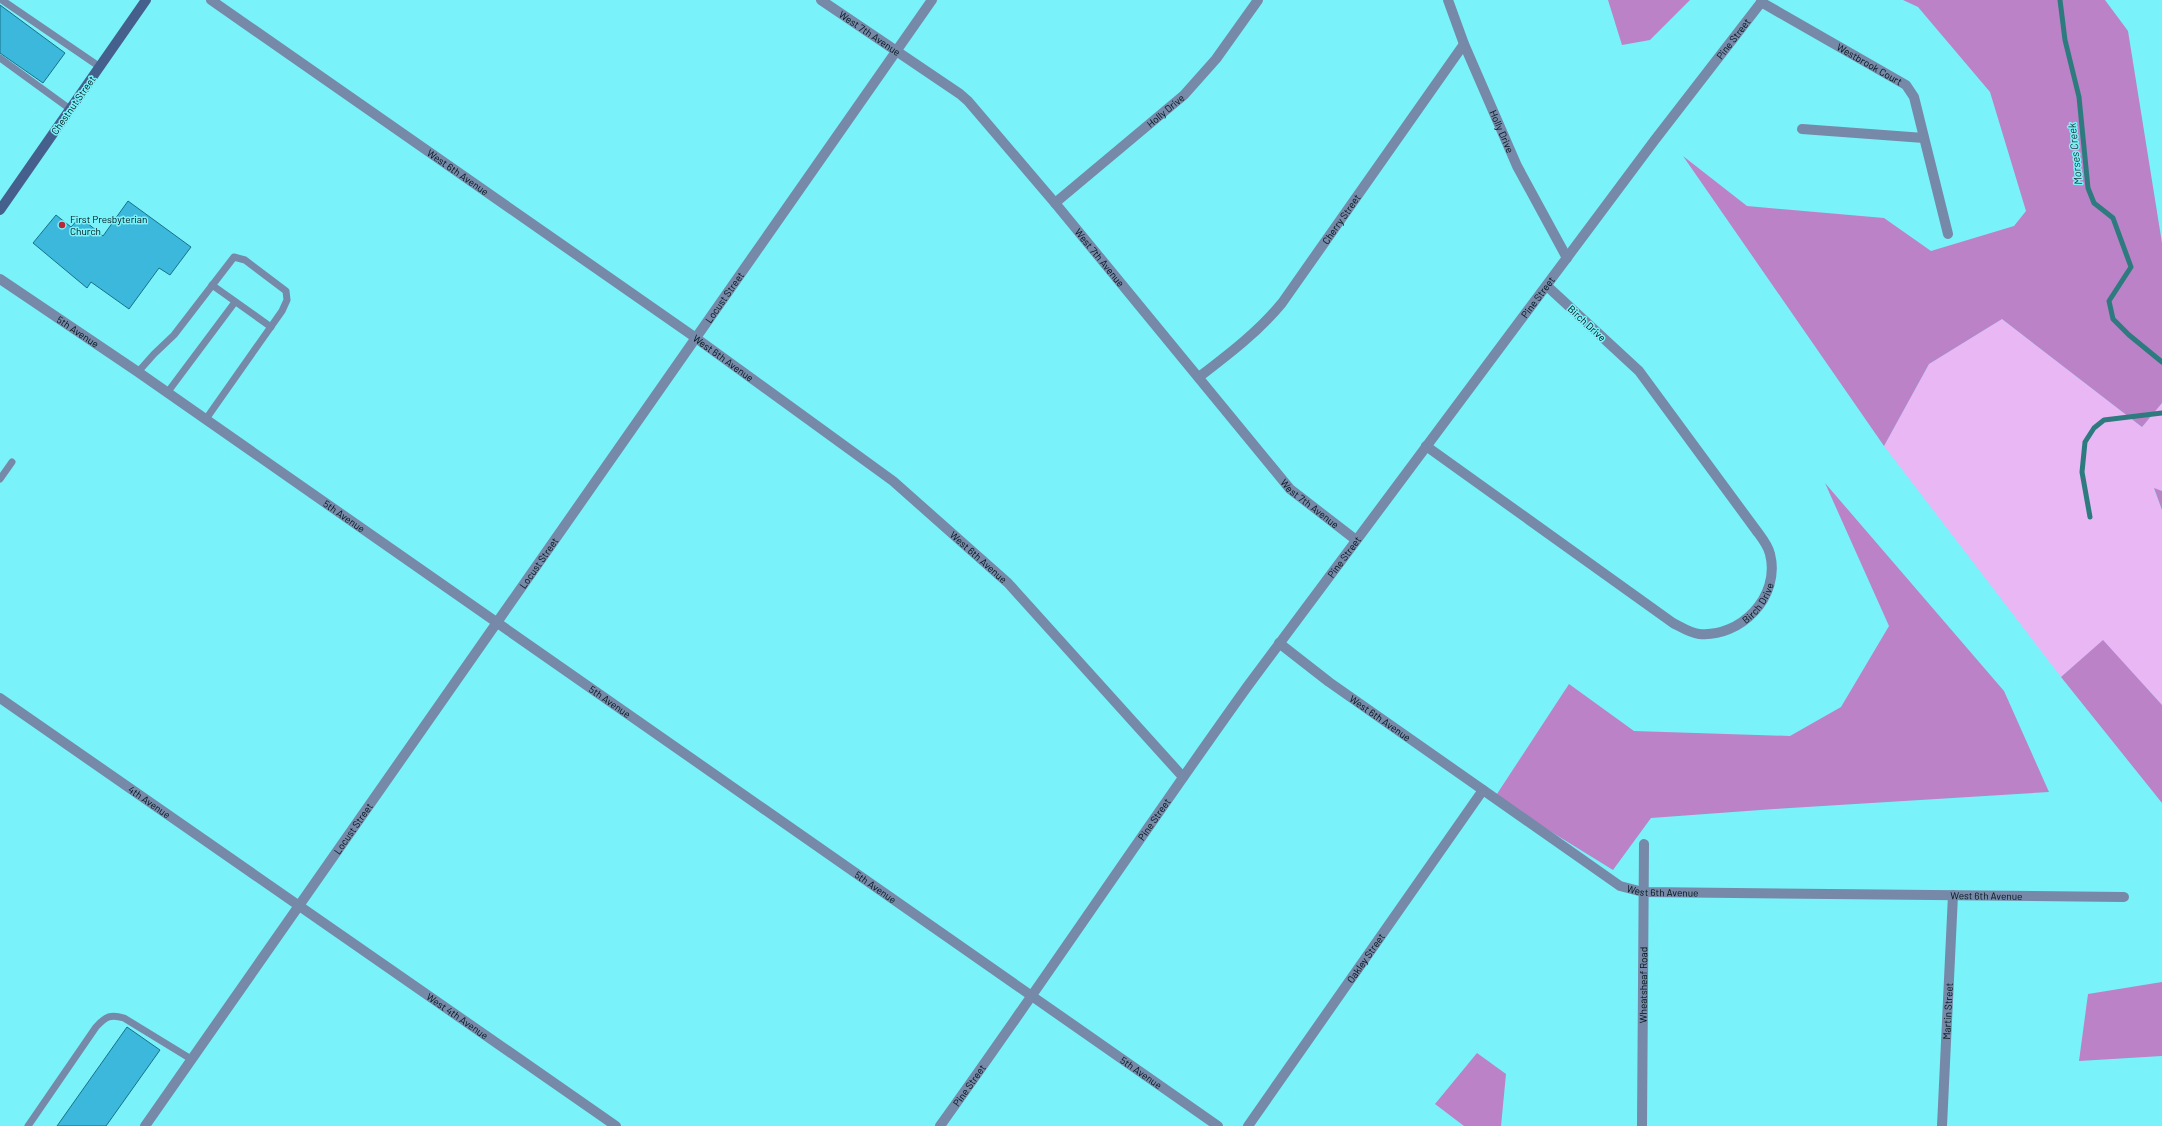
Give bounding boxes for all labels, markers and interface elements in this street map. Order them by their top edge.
street label: West 7th Avenue [837,8,903,58]
street label: Pine Street [1714,16,1753,62]
street label: Westbrook Court [1835,41,1905,88]
street label: Chestnut Street [48,73,98,137]
street label: Holly Drive [1144,91,1187,130]
street label: Holly Drive [1487,108,1517,155]
water label: Morses Creek [2065,122,2084,186]
street label: West 6th Avenue [425,147,491,198]
street label: Cherry Street [1319,192,1363,246]
place label: First Presbyterian Church [70,213,147,237]
marker: First Presbyterian Church [57,220,67,230]
street label: West 7th Avenue [1072,226,1127,289]
street label: Locust Street [702,269,746,325]
street label: Pine Street [1518,274,1557,320]
street label: Birch Drive [1566,302,1608,344]
street label: 5th Avenue [55,313,101,350]
street label: West 6th Avenue [691,332,756,384]
street label: West 7th Avenue [1278,476,1341,531]
street label: 5th Avenue [321,497,367,535]
street label: West 6th Avenue [948,529,1010,585]
street label: Pine Street [1325,534,1364,580]
street label: Locust Street [517,535,561,591]
street label: Birch Drive [1740,581,1776,626]
street label: 5th Avenue [587,683,633,720]
street label: West 6th Avenue [1347,692,1413,744]
street label: 4th Avenue [126,783,173,821]
street label: Pine Street [1135,796,1173,843]
street label: Locust Street [331,800,375,856]
street label: 5th Avenue [852,868,899,906]
street label: West 6th Avenue [1625,882,1699,899]
street label: West 6th Avenue [1950,889,2022,902]
street label: Oakley Street [1344,931,1387,985]
street label: Wheatsheaf Road [1637,947,1649,1023]
street label: Martin Street [1940,982,1955,1040]
street label: West 4th Avenue [424,990,491,1041]
street label: 5th Avenue [1118,1054,1164,1091]
street label: Pine Street [950,1062,988,1109]

